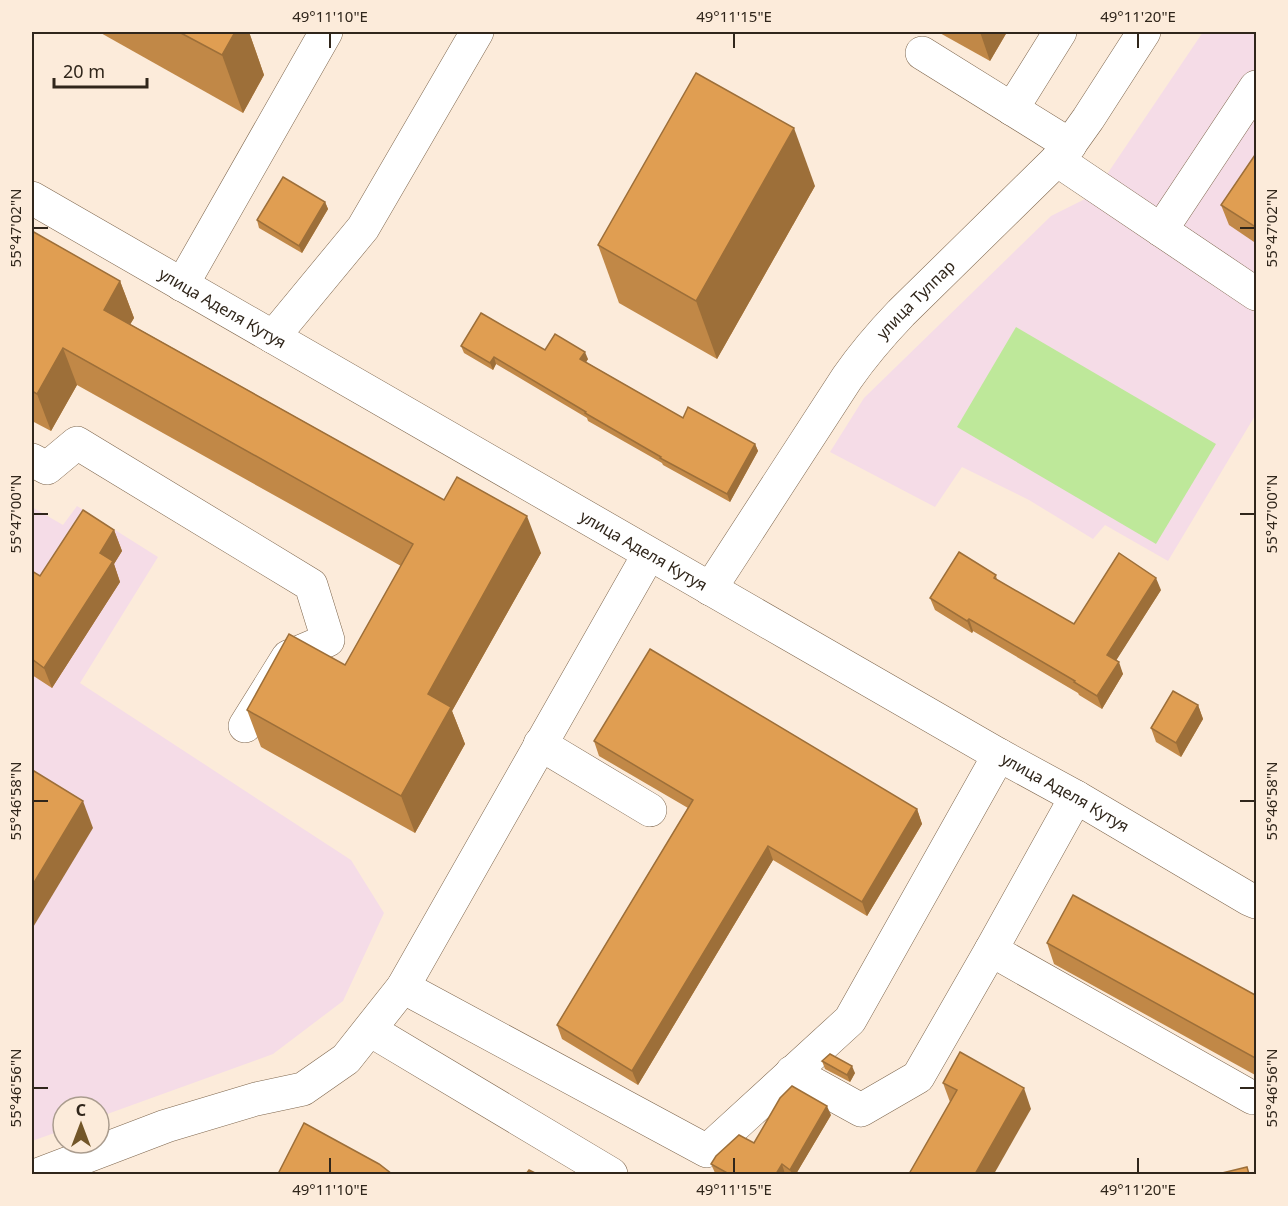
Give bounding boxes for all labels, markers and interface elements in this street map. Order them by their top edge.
text: 49°11'10"E [292,6,368,26]
text: 49°11'15"E [696,6,772,26]
text: 49°11'20"E [1100,6,1176,26]
scale bar [54,51,147,89]
text: 20 m [63,59,105,83]
text: 55°47'02"N [5,189,25,267]
text: 55°47'02"N [1261,189,1281,267]
street label: улица Тулпар [871,255,960,344]
street label: улица Аделя Кутуя [155,262,290,353]
text: 55°47'00"N [5,475,25,553]
text: 55°47'00"N [1261,475,1281,553]
street label: улица Аделя Кутуя [576,505,711,596]
street label: улица Аделя Кутуя [998,747,1133,837]
text: 55°46'58"N [5,762,25,840]
text: 55°46'58"N [1261,762,1281,840]
text: 55°46'56"N [5,1049,25,1127]
text: 55°46'56"N [1261,1049,1281,1127]
north arrow [51,1095,111,1155]
text: С [76,1099,86,1121]
text: 49°11'10"E [292,1179,368,1199]
text: 49°11'15"E [696,1179,772,1199]
text: 49°11'20"E [1100,1179,1176,1199]

